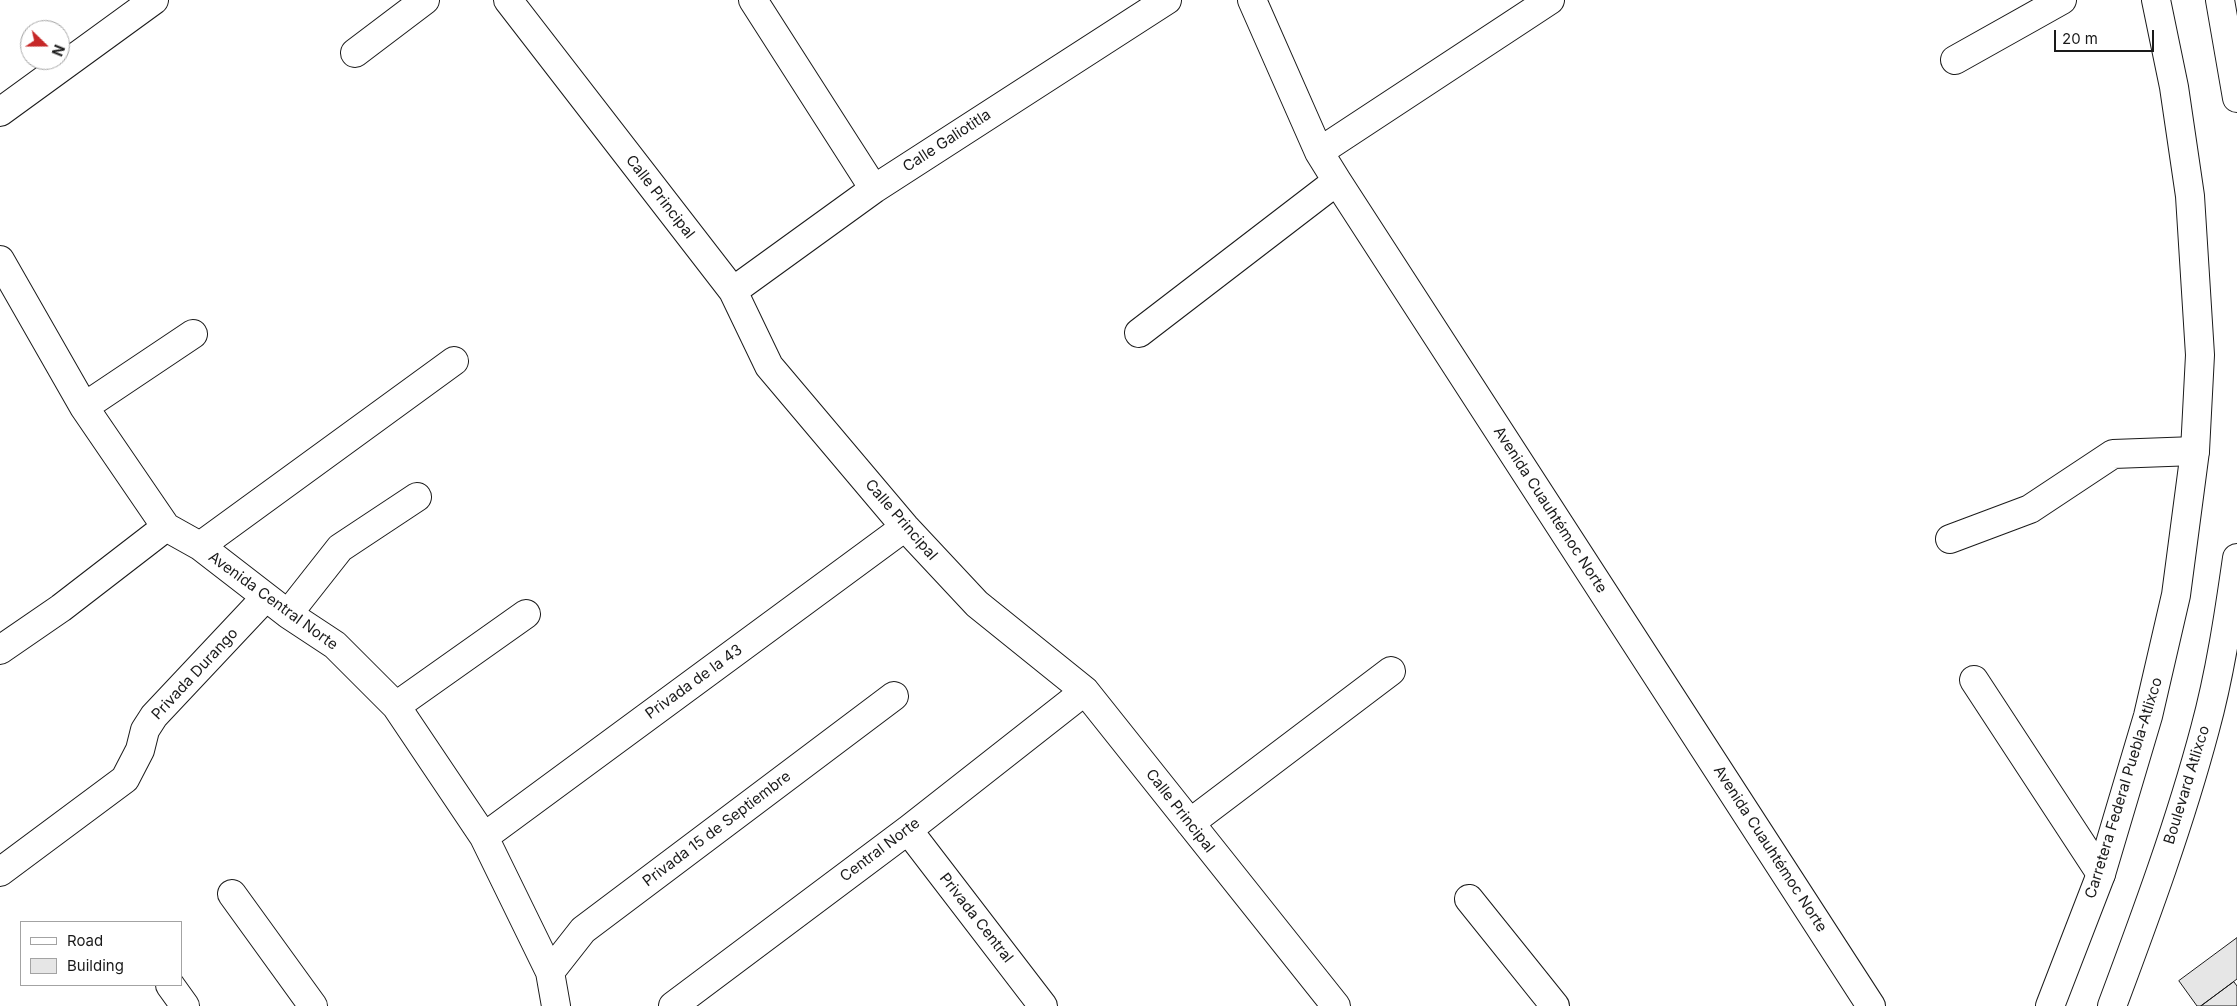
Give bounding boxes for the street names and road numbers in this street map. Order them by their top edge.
street label: Calle Galiotitla [900,106,994,176]
street label: Calle Principal [622,152,698,242]
street label: Avenida Cuauhtémoc Norte [1489,423,1611,597]
street label: Calle Principal [861,476,941,564]
street label: Avenida Central Norte [205,548,341,654]
street label: Privada Durango [148,625,242,723]
street label: Privada de la 43 [642,641,746,723]
street label: Carretera Federal Puebla-Atlixco [2082,675,2166,901]
street label: Boulevard Atlixco [2160,724,2214,846]
street label: Avenida Cuauhtémoc Norte [1709,762,1831,936]
street label: Calle Principal [1142,766,1218,856]
street label: Privada 15 de Septiembre [639,767,795,891]
street label: Central Norte [837,814,923,886]
street label: Privada Central [935,870,1017,966]

